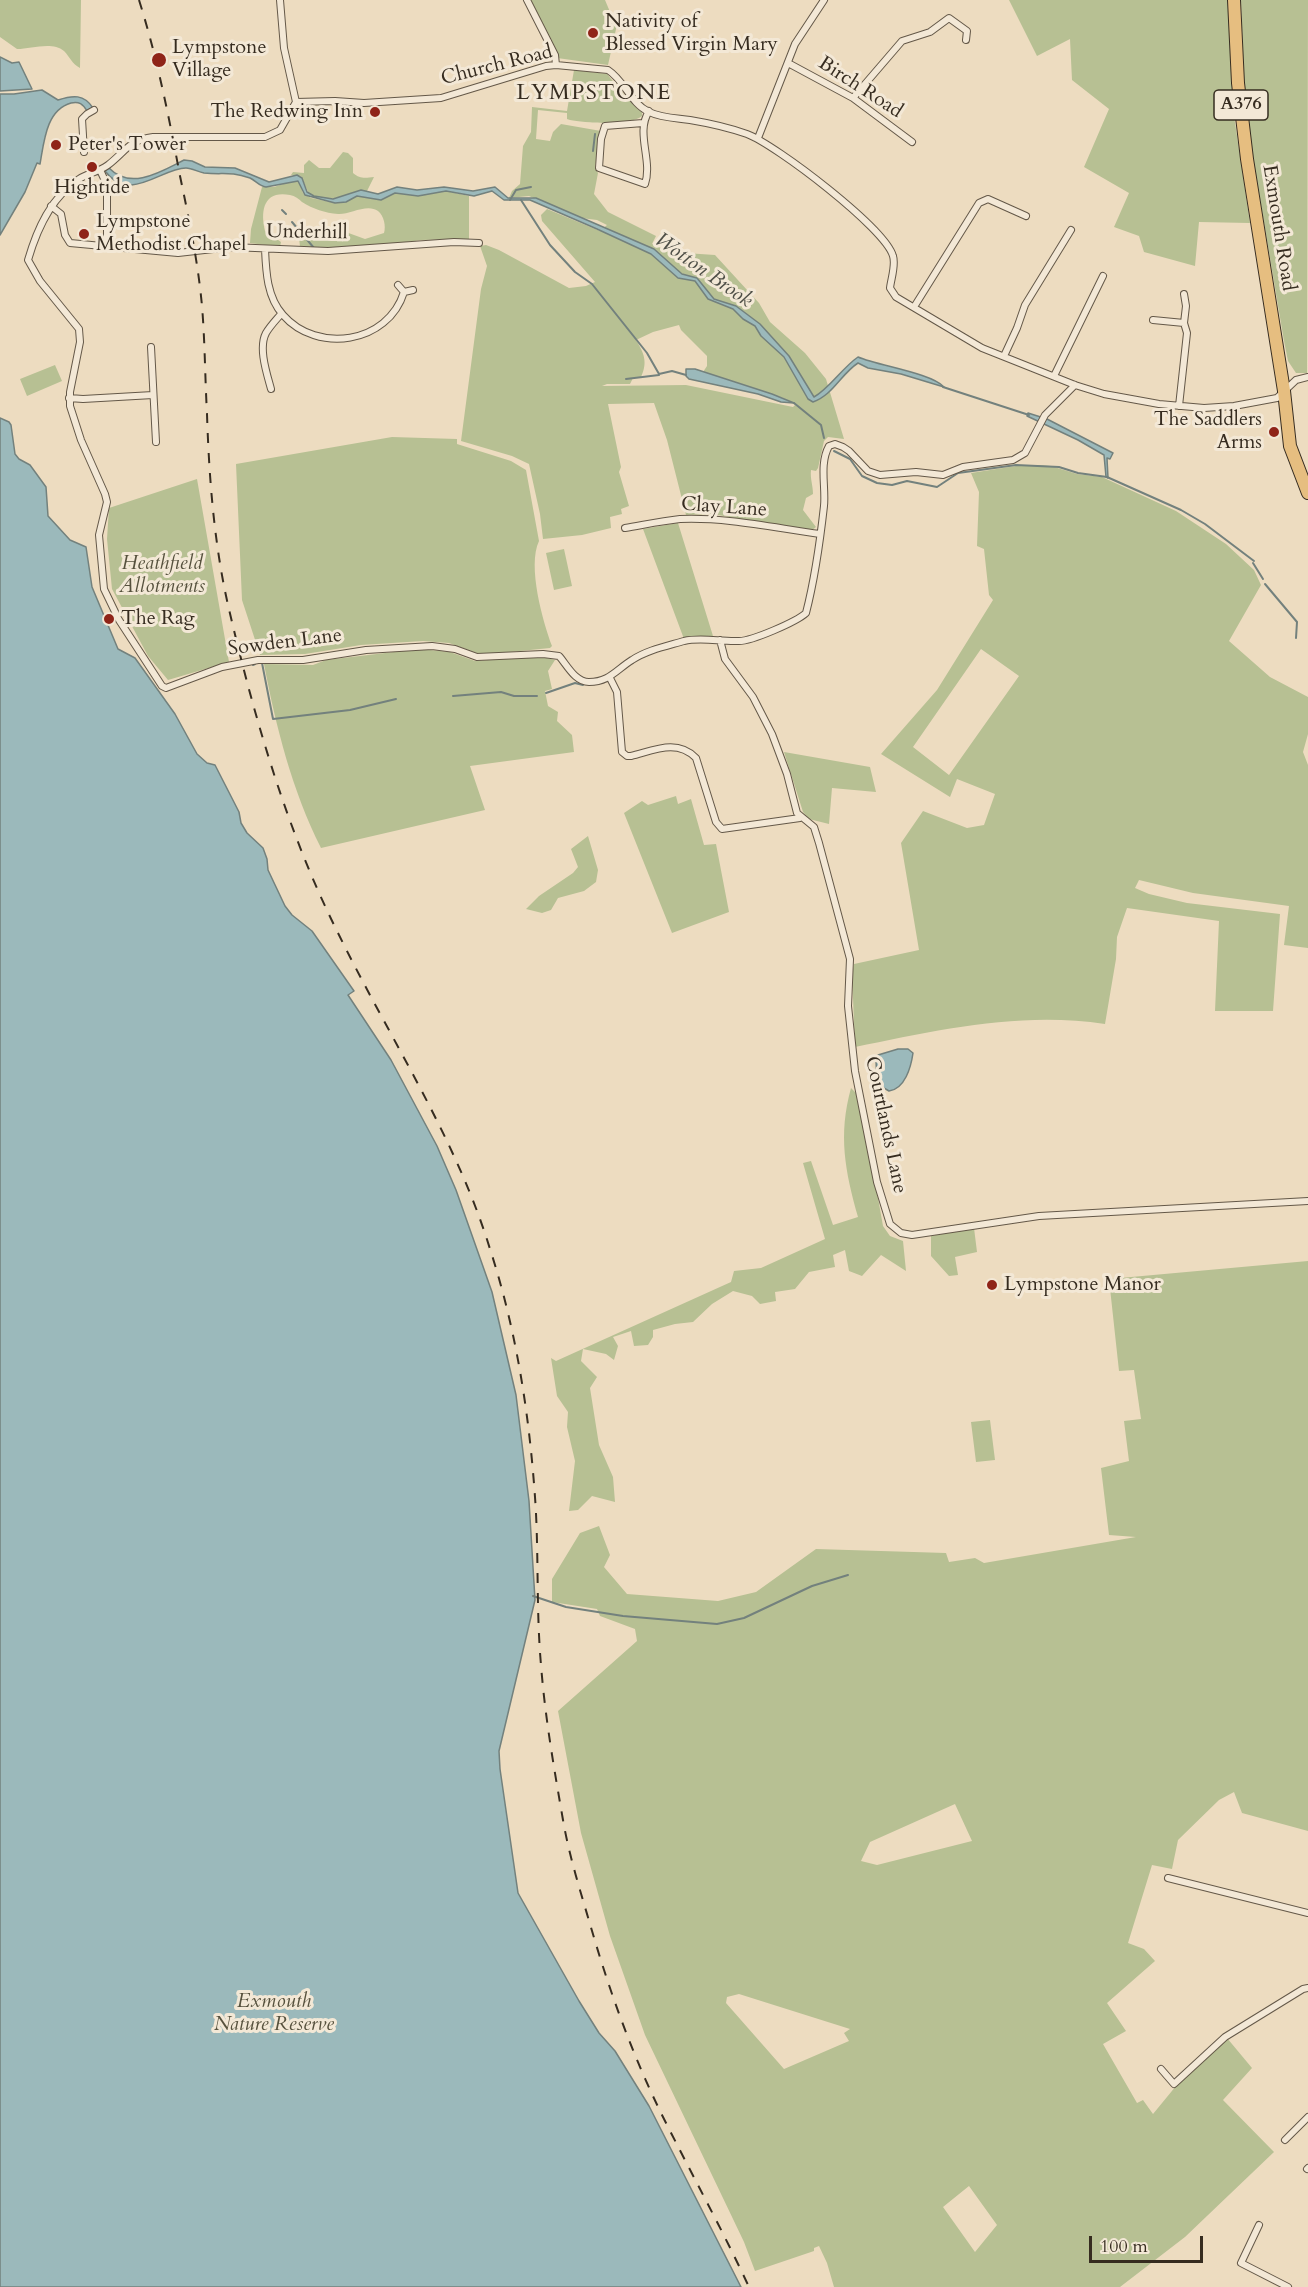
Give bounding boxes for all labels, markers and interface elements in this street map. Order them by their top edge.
place label: Nativity of Blessed Virgin Mary [605,10,778,57]
marker: Nativity of Blessed Virgin Mary [586,26,600,40]
place label: Lympstone Village [172,36,266,83]
street label: Church Road [439,41,555,91]
marker: Lympstone Village [150,51,168,69]
street label: Birch Road [813,52,907,124]
district label: LYMPSTONE [516,81,672,107]
road number: A376 [1214,90,1268,120]
place label: The Redwing Inn [210,100,363,124]
marker: The Redwing Inn [368,105,382,119]
place label: Peter's Tower [68,133,186,157]
marker: Peter's Tower [49,138,63,152]
marker: Hightide [85,160,99,174]
street label: Exmouth Road [1256,163,1300,293]
place label: Hightide [54,176,130,200]
place label: Lympstone Methodist Chapel [96,210,246,257]
street label: Underhill [266,220,348,246]
marker: Lympstone Methodist Chapel [77,227,91,241]
water label: Wotton Brook [649,228,757,314]
place label: The Saddlers Arms [1154,408,1262,455]
marker: The Saddlers Arms [1267,425,1281,439]
street label: Clay Lane [680,493,768,523]
park label: Heathfield Allotments [119,552,205,599]
place label: The Rag [121,607,195,631]
marker: The Rag [102,612,116,626]
street label: Sowden Lane [227,624,343,662]
street label: Courtlands Lane [859,1054,911,1196]
place label: Lympstone Manor [1004,1273,1161,1297]
marker: Lympstone Manor [985,1278,999,1292]
park label: Exmouth Nature Reserve [214,1990,334,2037]
scale bar [1092,2224,1206,2262]
text: 100 m [1100,2234,1148,2259]

